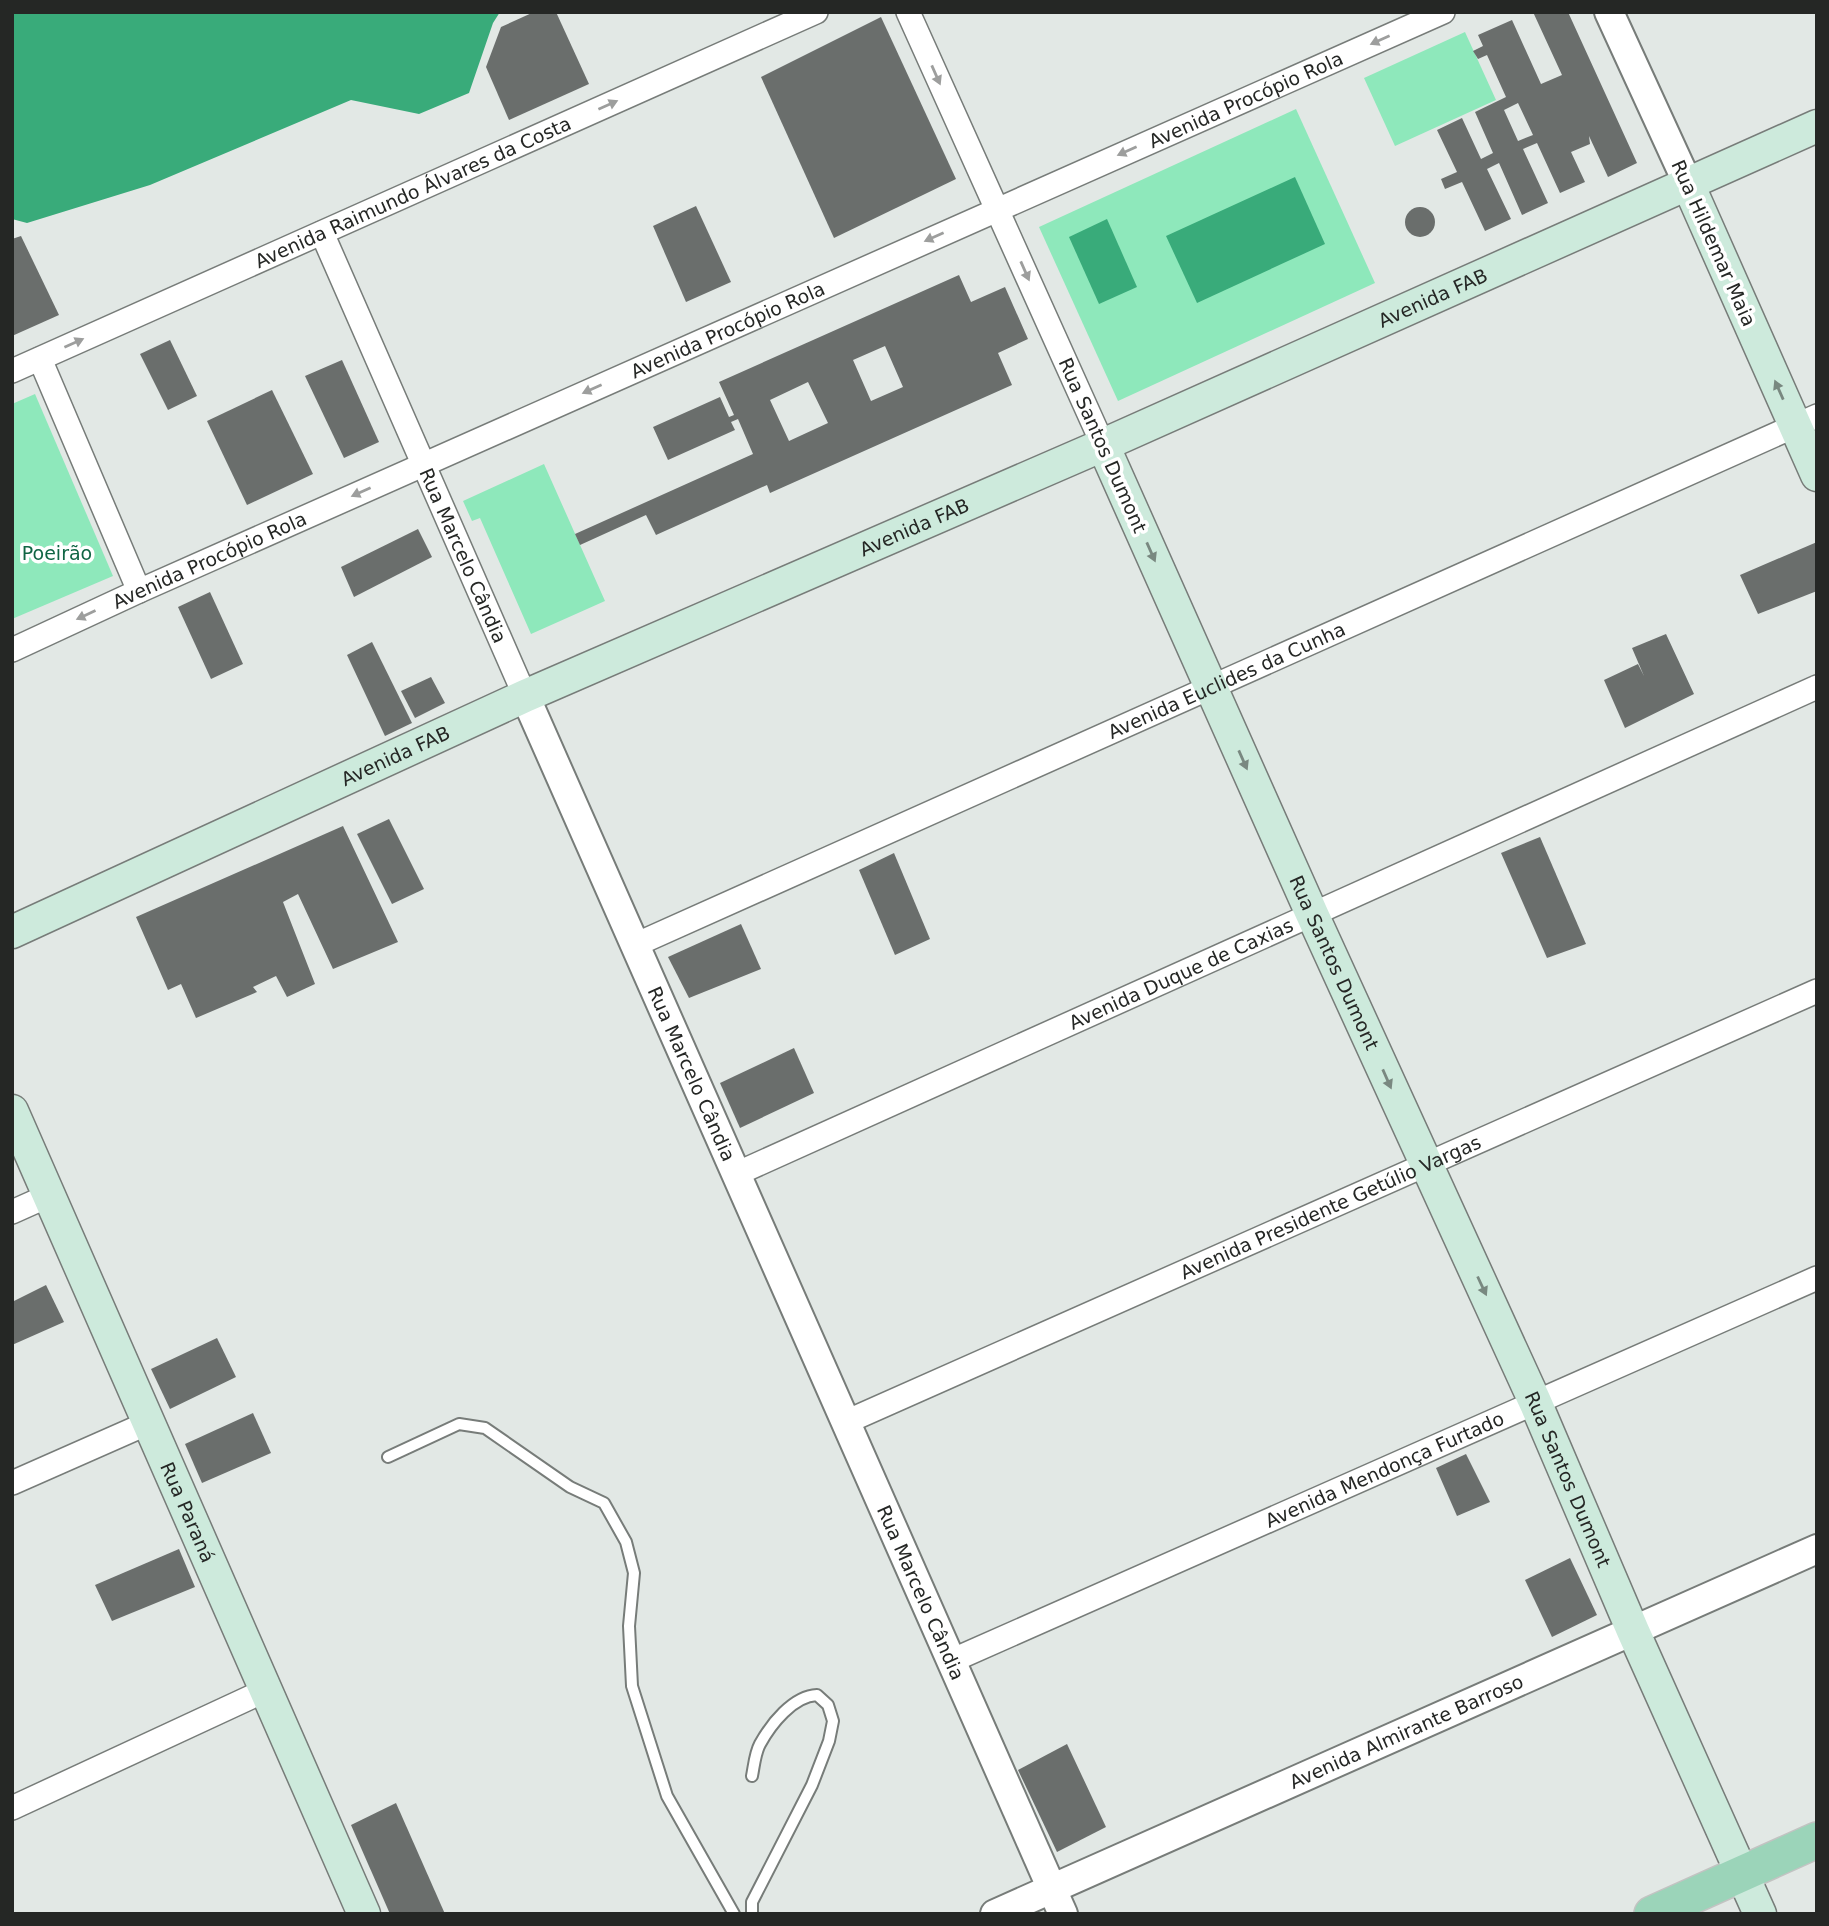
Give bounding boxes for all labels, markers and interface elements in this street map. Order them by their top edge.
one-way arrow [1370,35,1391,46]
street label: Avenida Procópio Rola [1145,47,1346,152]
one-way arrow [931,64,942,85]
one-way arrow [597,99,618,110]
street label: Avenida Raimundo Álvares da Costa [251,112,574,272]
one-way arrow [1117,146,1138,157]
street label: Rua Hildemar Maia [1667,156,1761,330]
one-way arrow [924,231,944,243]
one-way arrow [1019,261,1031,281]
street label: Avenida FAB [1375,264,1491,332]
street label: Avenida Procópio Rola [627,277,828,382]
one-way arrow [64,337,85,348]
street label: Rua Santos Dumont [1054,354,1152,536]
one-way arrow [1773,379,1784,400]
one-way arrow [582,383,602,395]
street label: Rua Marcelo Cândia [415,465,511,646]
one-way arrow [351,486,371,498]
street label: Avenida FAB [856,494,972,560]
street label: Avenida Procópio Rola [109,507,310,613]
park label: Poeirão [22,542,92,564]
one-way arrow [1145,542,1157,562]
one-way arrow [76,609,96,621]
street label: Avenida Euclides da Cunha [1104,618,1349,743]
street label: Avenida FAB [338,721,453,790]
one-way arrow [1237,750,1249,770]
street label: Rua Santos Dumont [1285,872,1384,1053]
street label: Avenida Duque de Caxias [1065,914,1296,1034]
street label: Rua Marcelo Cândia [644,983,740,1165]
one-way arrow [1381,1069,1393,1089]
street label: Avenida Presidente Getúlio Vargas [1177,1131,1484,1283]
one-way arrow [1476,1276,1488,1296]
street label: Rua Santos Dumont [1521,1388,1615,1571]
street label: Avenida Mendonça Furtado [1262,1407,1507,1532]
street label: Rua Paraná [156,1458,220,1566]
street label: Rua Marcelo Cândia [873,1502,969,1683]
street label: Avenida Almirante Barroso [1286,1670,1527,1793]

